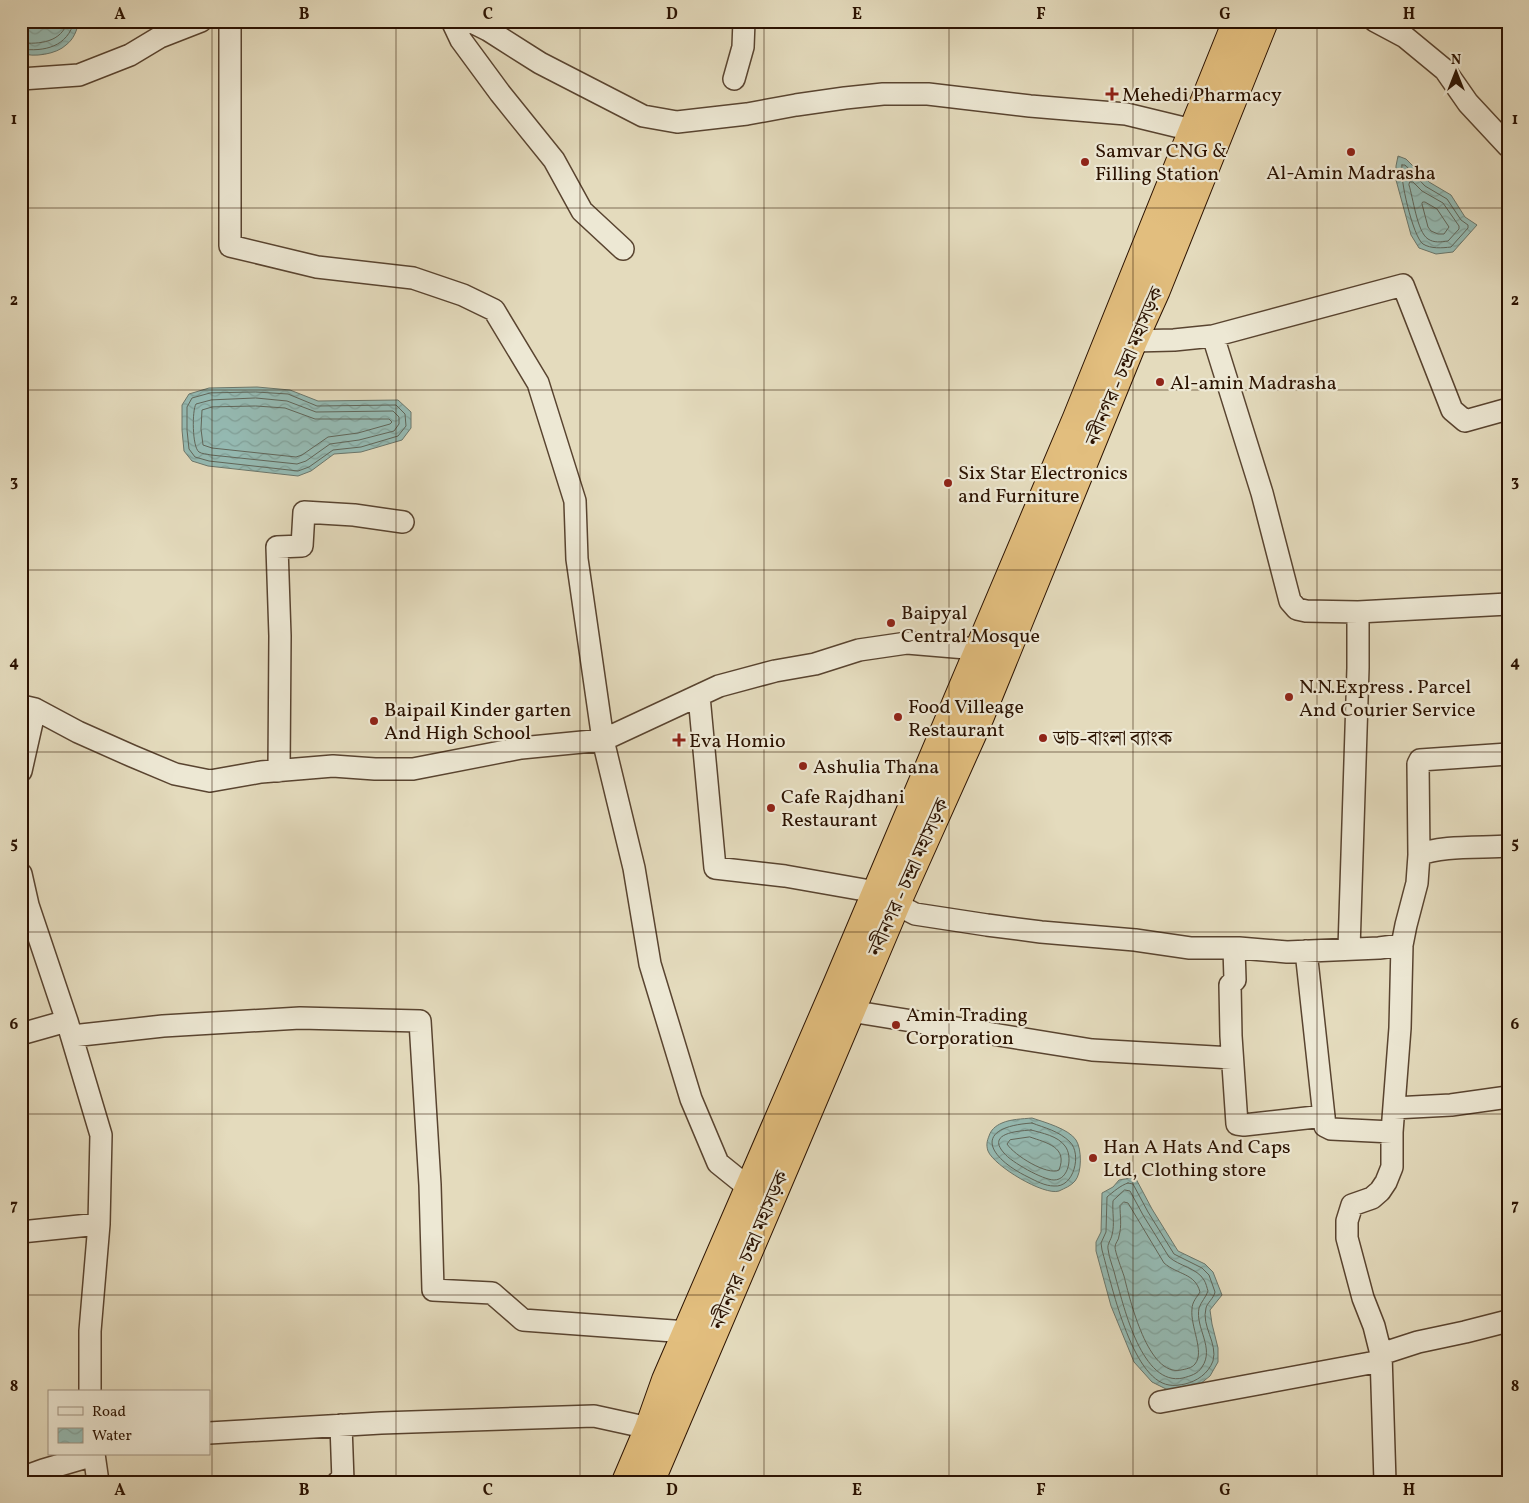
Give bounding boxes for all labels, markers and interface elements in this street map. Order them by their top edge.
text: A [114,4,126,26]
text: B [299,4,310,26]
text: C [483,4,493,26]
text: D [666,4,678,26]
text: E [852,4,862,26]
text: F [1036,4,1046,26]
text: G [1219,4,1231,26]
text: H [1403,4,1415,26]
north arrow [1432,48,1482,98]
text: N [1451,51,1461,70]
place label: Mehedi Pharmacy [1122,82,1282,110]
marker: Mehedi Pharmacy [1106,88,1118,100]
text: 1 [11,109,17,131]
text: 1 [1512,109,1518,131]
place label: Samvar CNG & Filling Station [1095,138,1227,189]
marker: Al-Amin Madrasha [1345,146,1357,158]
marker: Samvar CNG & Filling Station [1079,156,1091,168]
place label: Al-Amin Madrasha [1266,160,1436,188]
street label: নবীনগর - চন্দ্রা মহাসড়ক [1079,282,1172,451]
text: 2 [10,290,18,312]
text: 2 [1511,290,1519,312]
place label: Al-amin Madrasha [1170,370,1337,398]
marker: Al-amin Madrasha [1154,376,1166,388]
place label: Six Star Electronics and Furniture [958,460,1128,511]
text: 3 [10,471,18,493]
text: 3 [1511,471,1519,493]
marker: Six Star Electronics and Furniture [942,477,954,489]
place label: Baipyal Central Mosque [901,600,1040,651]
marker: Baipyal Central Mosque [885,617,897,629]
text: 4 [9,652,19,674]
text: 4 [1510,652,1520,674]
place label: N.N.Express . Parcel And Courier Service [1299,674,1475,725]
marker: N.N.Express . Parcel And Courier Service [1283,691,1295,703]
place label: Food Villeage Restaurant [908,694,1024,745]
place label: Baipail Kinder garten And High School [384,697,571,748]
marker: Food Villeage Restaurant [892,711,904,723]
marker: Baipail Kinder garten And High School [368,715,380,727]
place label: ডাচ-বাংলা ব্যাংক [1052,726,1173,754]
place label: Eva Homio [689,728,786,756]
marker: ডাচ-বাংলা ব্যাংক [1037,732,1049,744]
marker: Eva Homio [673,734,685,746]
place label: Ashulia Thana [813,754,939,782]
marker: Ashulia Thana [797,760,809,772]
place label: Cafe Rajdhani Restaurant [781,784,905,835]
street label: নবীনগর - চন্দ্রা মহাসড়ক [862,794,958,962]
marker: Cafe Rajdhani Restaurant [765,802,777,814]
text: 5 [10,833,18,855]
text: 5 [1511,833,1519,855]
place label: Amin Trading Corporation [906,1002,1028,1053]
text: 6 [10,1014,19,1036]
text: 6 [1511,1014,1520,1036]
marker: Amin Trading Corporation [890,1019,902,1031]
place label: Han A Hats And Caps Ltd, Clothing store [1103,1134,1291,1185]
marker: Han A Hats And Caps Ltd, Clothing store [1087,1152,1099,1164]
street label: নবীনগর - চন্দ্রা মহাসড়ক [704,1166,797,1335]
text: 7 [10,1195,18,1217]
text: 7 [1511,1195,1519,1217]
text: 8 [10,1376,18,1398]
text: 8 [1511,1376,1519,1398]
legend [48,1390,210,1456]
text: Road [92,1402,126,1423]
text: Water [92,1426,132,1447]
text: A [114,1480,126,1502]
text: B [299,1480,310,1502]
text: C [483,1480,493,1502]
text: D [666,1480,678,1502]
text: E [852,1480,862,1502]
text: F [1036,1480,1046,1502]
text: G [1219,1480,1231,1502]
text: H [1403,1480,1415,1502]

